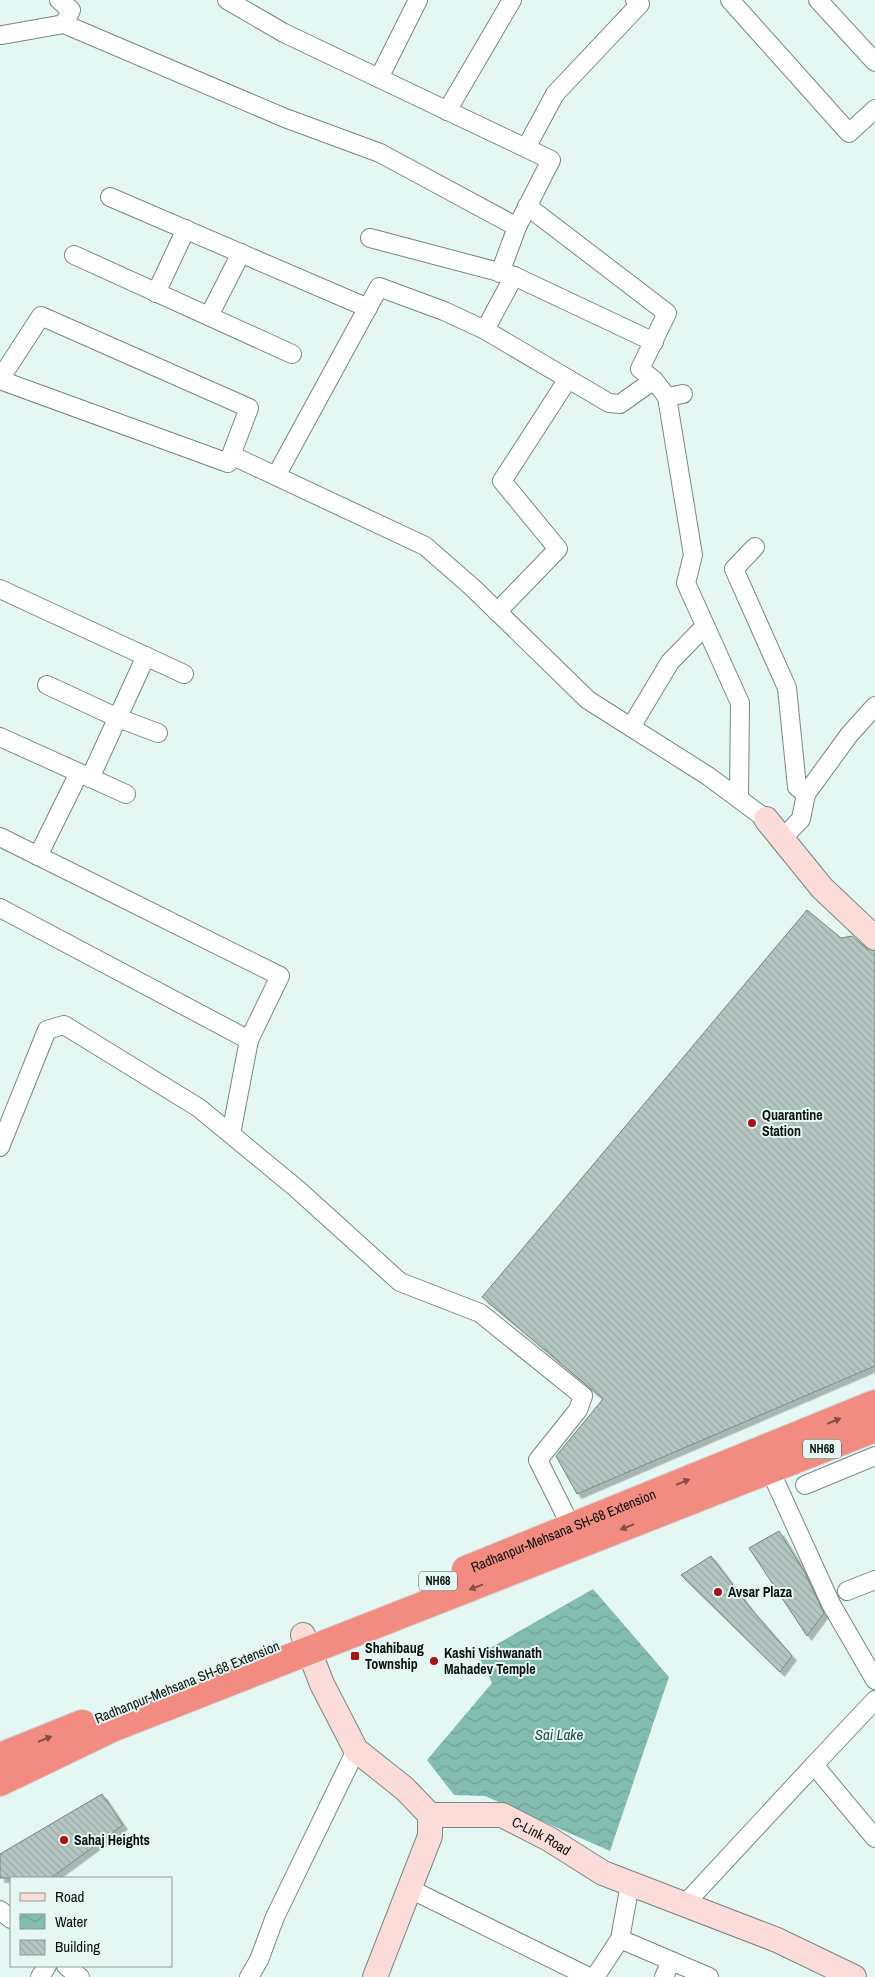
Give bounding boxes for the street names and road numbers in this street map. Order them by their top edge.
road number: NH68 [803,1440,841,1458]
street label: Radhanpur-Mehsana SH-68 Extension [468,1485,658,1576]
road number: NH68 [419,1572,457,1590]
street label: Radhanpur-Mehsana SH-68 Extension [92,1637,282,1727]
street label: C-Link Road [509,1813,574,1859]

